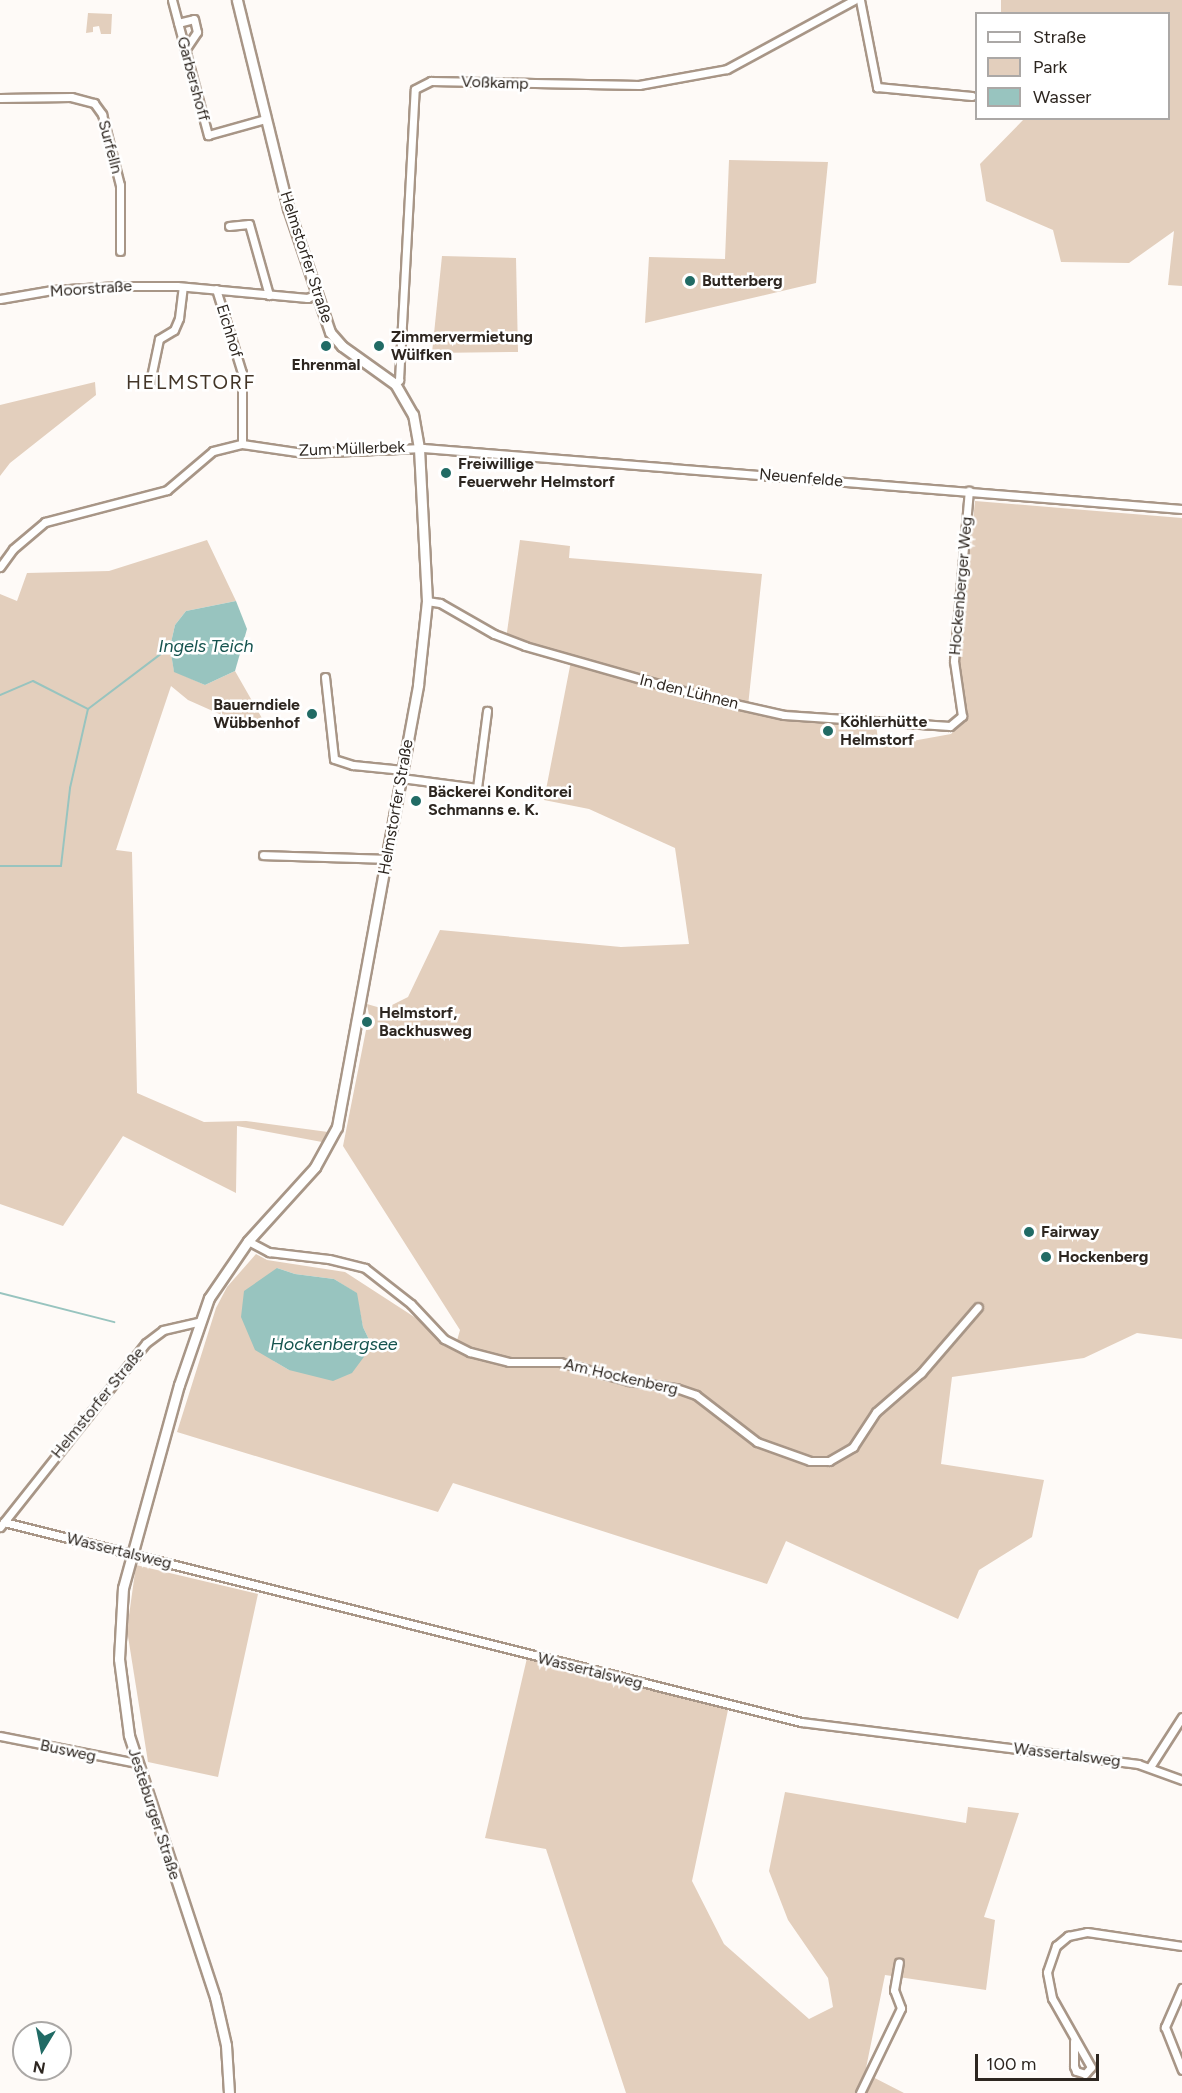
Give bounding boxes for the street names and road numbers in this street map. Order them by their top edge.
street label: Garbershoff [173,35,213,123]
street label: Voßkamp [461,72,529,94]
street label: Surfelln [94,118,126,176]
street label: Helmstorfer Straße [276,189,336,325]
street label: Moorstraße [49,277,133,301]
street label: Eichhof [212,302,246,360]
street label: Zum Müllerbek [299,438,405,460]
street label: Neuenfelde [758,465,844,491]
street label: Hockenberger Weg [945,516,977,656]
street label: In den Lühnen [638,670,740,714]
street label: Helmstorfer Straße [375,738,417,876]
street label: Helmstorfer Straße [47,1344,149,1462]
street label: Am Hockenberg [562,1355,680,1399]
street label: Wassertalsweg [65,1529,173,1573]
street label: Wassertalsweg [536,1649,644,1693]
street label: Busweg [38,1736,98,1766]
street label: Wassertalsweg [1012,1739,1122,1771]
street label: Jesteburger Straße [124,1746,184,1882]

